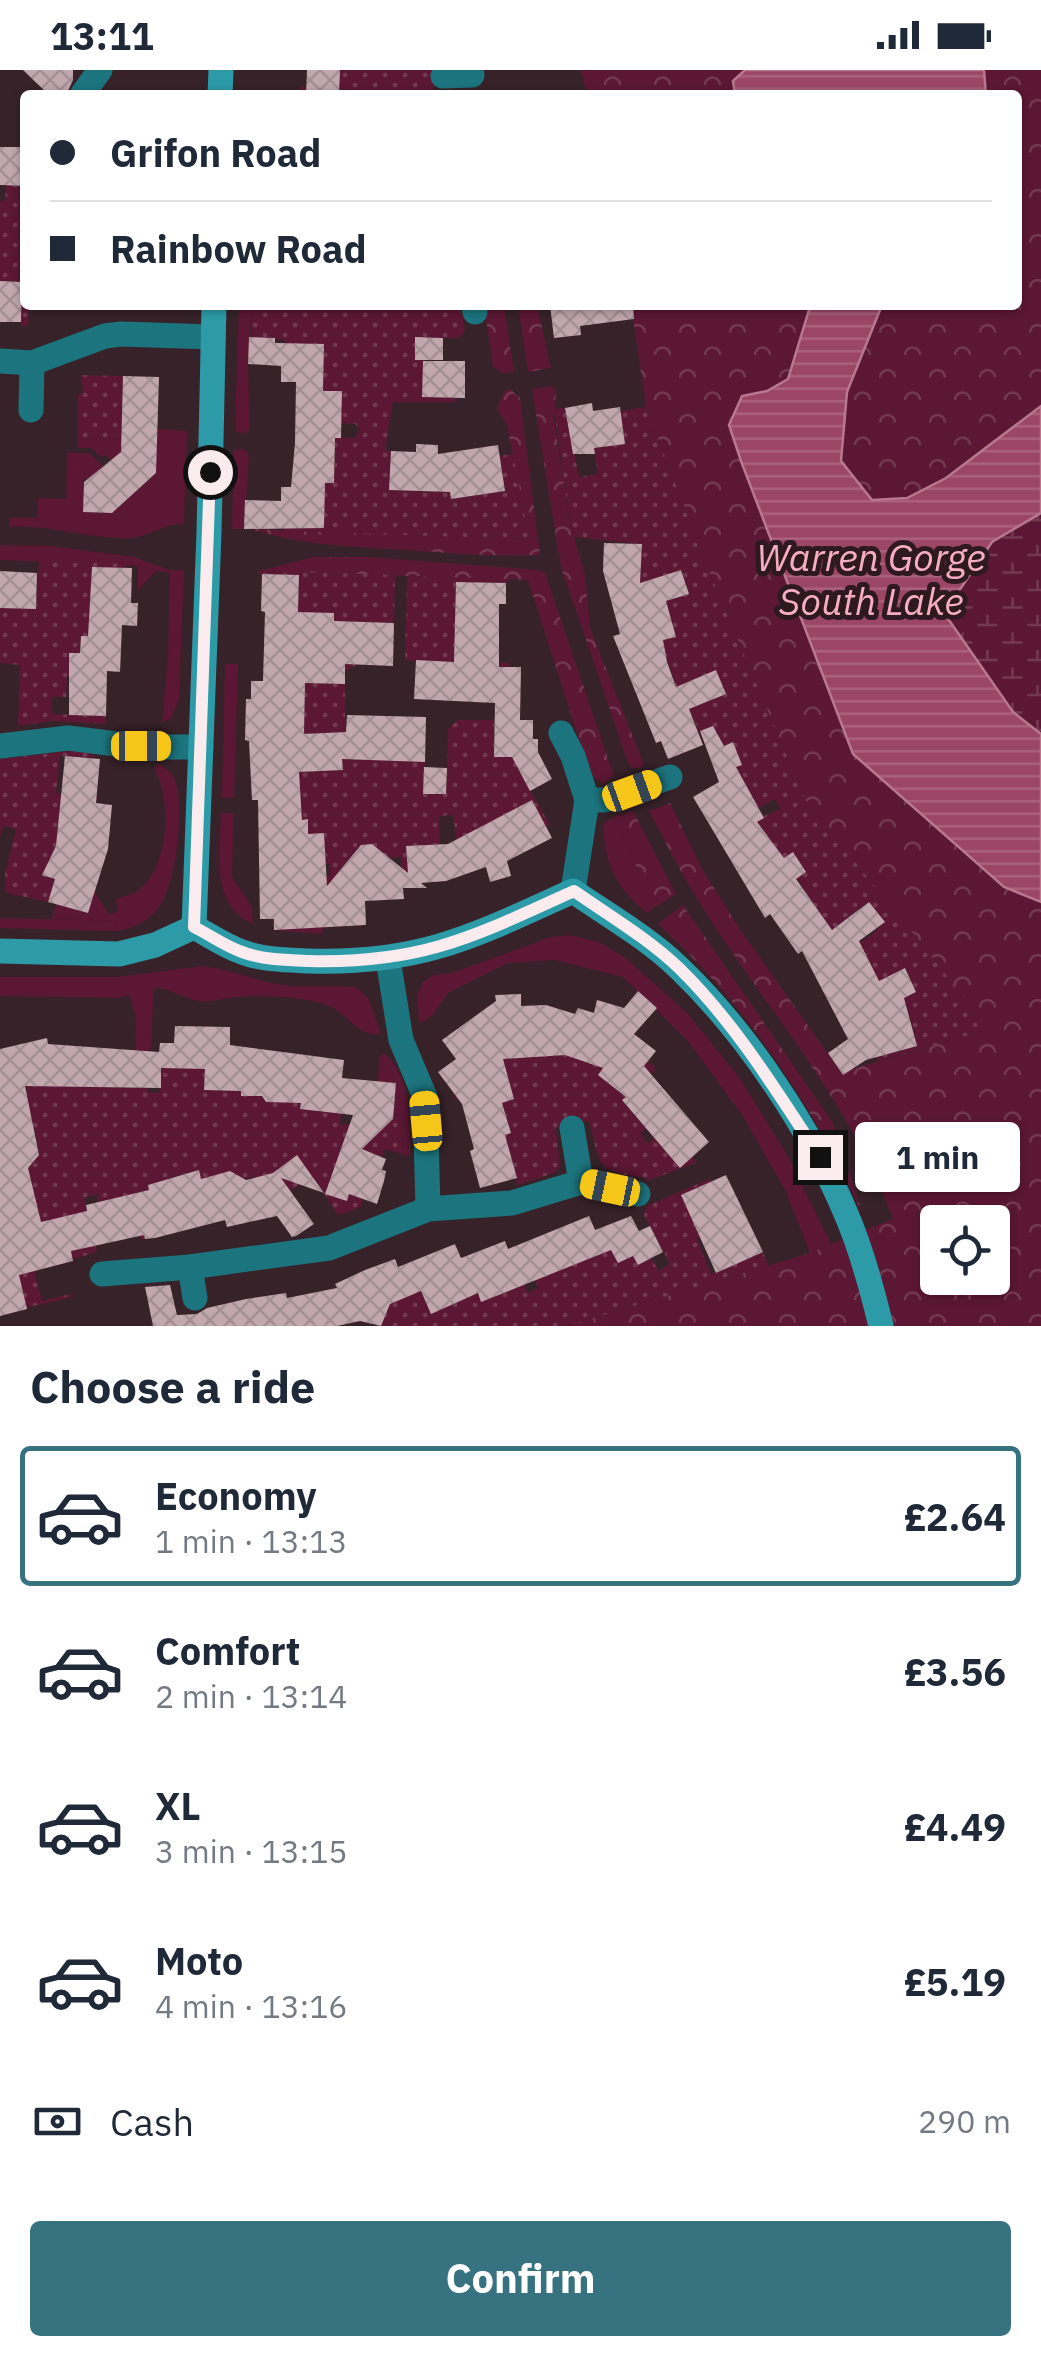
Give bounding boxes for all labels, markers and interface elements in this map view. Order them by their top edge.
text: 13:11 [50,11,154,60]
text: Grifon Road [110,128,321,177]
text: Rainbow Road [110,224,367,273]
route start [188,450,233,495]
water label: Warren Gorge South Lake [756,532,986,625]
car [111,731,171,761]
car [599,767,665,815]
car [408,1090,444,1152]
callout: 1 min [855,1122,1020,1192]
route end [798,1135,843,1180]
text: 1 min [896,1136,979,1178]
car [578,1167,642,1209]
map controls [920,1205,1010,1295]
button: locate [920,1205,1010,1295]
text: Choose a ride [30,1357,315,1415]
icon: car [35,1471,125,1561]
text: Economy [155,1471,317,1520]
text: £2.64 [904,1492,1006,1541]
text: 1 min · 13:13 [155,1520,348,1562]
icon: car [35,1626,125,1716]
text: Comfort [155,1626,300,1675]
text: £3.56 [904,1647,1006,1696]
text: 2 min · 13:14 [155,1675,348,1717]
icon: car [35,1781,125,1871]
text: XL [155,1781,201,1830]
text: £4.49 [904,1802,1006,1851]
text: 3 min · 13:15 [155,1830,348,1872]
icon: car [35,1936,125,2026]
text: Moto [155,1936,243,1985]
text: £5.19 [904,1957,1006,2006]
text: 4 min · 13:16 [155,1985,348,2027]
icon: cash [30,2094,85,2149]
text: Cash [110,2097,194,2146]
text: 290 m [918,2100,1011,2142]
button: Confirm [30,2221,1011,2336]

